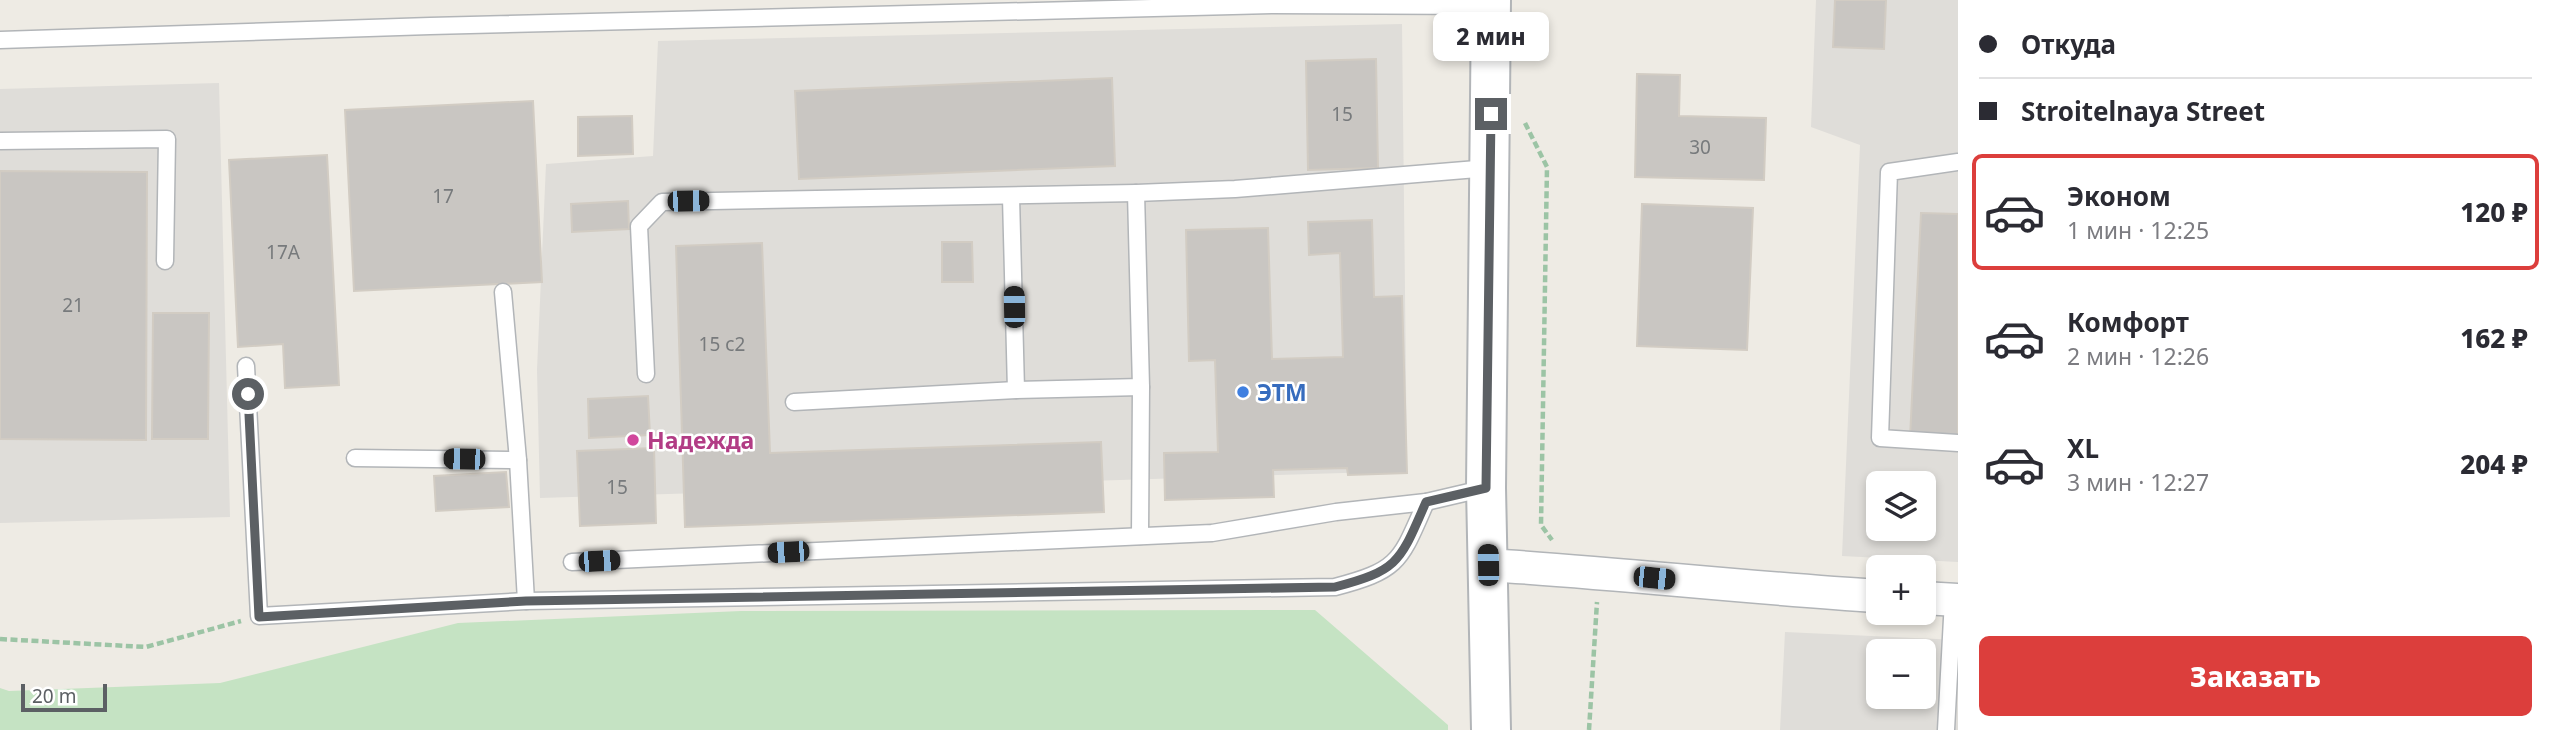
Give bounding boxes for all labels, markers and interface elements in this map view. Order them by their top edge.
callout: 2 мин [1433,12,1549,61]
text: 2 мин [1456,20,1526,52]
text: Откуда [2021,26,2116,62]
text: Stroitelnaya Street [2021,93,2265,129]
route end [1475,98,1507,130]
house number: 15 [1331,101,1353,127]
house number: 30 [1689,134,1711,160]
text: Эконом [2067,178,2171,214]
icon: car [1983,181,2046,244]
house number: 17 [432,183,454,209]
car [667,190,710,212]
text: 120 ₽ [2460,194,2528,230]
text: 1 мин · 12:25 [2067,214,2209,246]
house number: 17А [266,239,301,265]
car [1004,286,1025,328]
house number: 21 [62,292,84,318]
text: Комфорт [2067,304,2189,340]
icon: car [1983,307,2046,370]
text: 162 ₽ [2460,320,2528,356]
house number: 15 с2 [699,331,745,357]
text: 2 мин · 12:26 [2067,340,2209,372]
place label: ЭТМ [1257,376,1307,408]
route start [232,378,264,410]
marker: ЭТМ [1235,384,1251,400]
place label: Надежда [647,424,754,456]
text: XL [2067,430,2099,466]
marker: Надежда [625,432,641,448]
icon: car [1983,433,2046,496]
text: 204 ₽ [2460,446,2528,482]
car [443,448,486,470]
text: 3 мин · 12:27 [2067,466,2209,498]
map controls [1866,471,1936,709]
button: layers [1866,471,1936,541]
house number: 15 [606,474,628,500]
car [767,540,810,564]
car [1478,544,1499,586]
car [578,549,621,573]
button: + [1866,555,1936,625]
car [1633,565,1676,591]
button: Заказать [1979,636,2532,716]
button: − [1866,639,1936,709]
scale bar [21,681,107,713]
text: 20 m [32,683,76,709]

